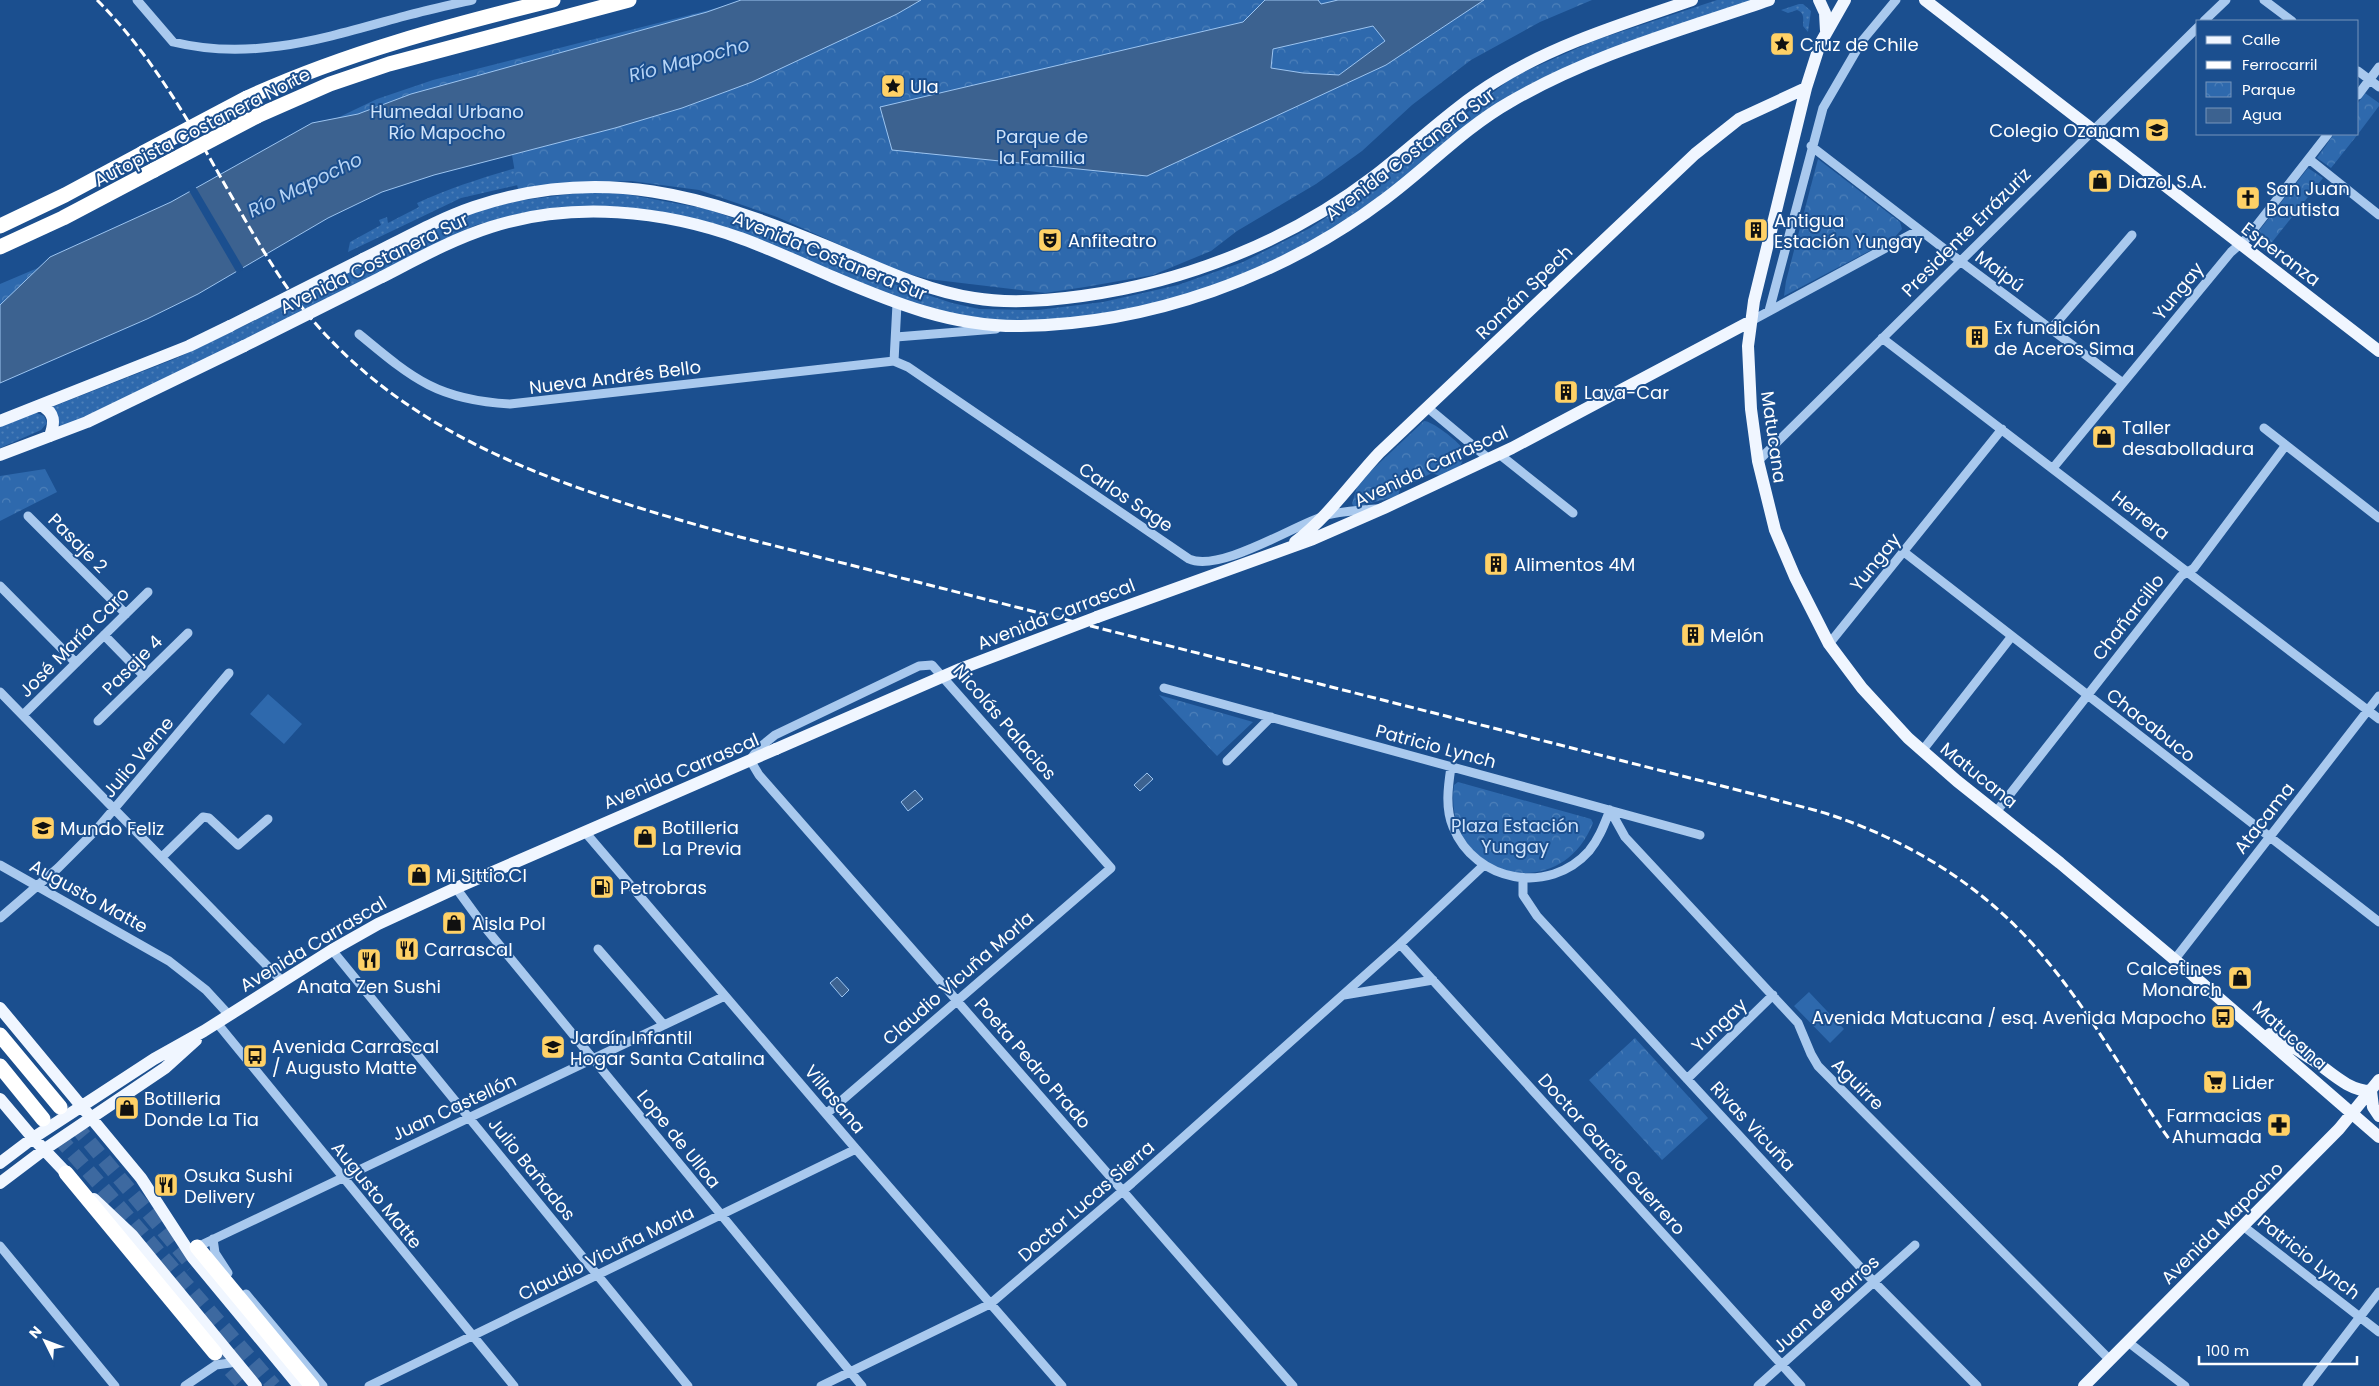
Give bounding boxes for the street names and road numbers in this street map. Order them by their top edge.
street label: Autopista Costanera Norte [90,61,314,193]
street label: Avenida Costanera Sur [1320,82,1500,226]
street label: Presidente Errázuriz [1896,162,2036,302]
street label: Avenida Costanera Sur [275,206,473,320]
street label: Avenida Costanera Sur [729,206,931,307]
street label: Esperanza [2236,216,2326,292]
street label: Román Spech [1470,239,1578,345]
street label: Maipú [1970,244,2030,298]
street label: Yungay [2147,257,2209,325]
street label: Nueva Andrés Bello [528,354,702,400]
street label: Matucana [1755,389,1793,485]
street label: Avenida Carrascal [1350,419,1512,513]
street label: Carlos Sage [1074,456,1178,538]
street label: Herrera [2107,484,2175,546]
street label: Pasaje 2 [43,508,113,578]
street label: Yungay [1844,528,1906,596]
street label: Chañarcillo [2086,568,2170,666]
street label: Avenida Carrascal [974,572,1138,656]
street label: José María Caro [13,581,135,703]
street label: Pasaje 4 [96,629,168,701]
street label: Nicolás Palacios [948,659,1062,785]
street label: Chacabuco [2101,682,2201,768]
street label: Julio Verne [97,711,179,803]
street label: Patricio Lynch [1373,718,1499,774]
street label: Avenida Carrascal [599,727,763,815]
street label: Matucana [1935,736,2023,814]
street label: Atacama [2228,777,2300,859]
street label: Augusto Matte [25,853,153,939]
street label: Avenida Carrascal [235,890,391,998]
street label: Claudio Vicuña Morla [877,905,1039,1051]
street label: Poeta Pedro Prado [969,992,1097,1134]
street label: Yungay [1686,992,1752,1058]
street label: Matucana [2247,995,2333,1075]
street label: Aguirre [1826,1052,1890,1116]
street label: Villasana [799,1059,871,1139]
street label: Juan Castellón [388,1067,520,1147]
street label: Doctor García Guerrero [1533,1068,1691,1240]
street label: Rivas Vicuña [1705,1076,1801,1176]
street label: Lope de Ulloa [631,1084,727,1194]
street label: Julio Bañados [483,1112,581,1226]
street label: Doctor Lucas Sierra [1012,1135,1160,1267]
street label: Augusto Matte [326,1136,428,1254]
street label: Avenida Mapocho [2155,1156,2289,1290]
street label: Claudio Vicuña Morla [514,1200,698,1306]
street label: Patricio Lynch [2253,1209,2365,1305]
street label: Juan de Barros [1767,1249,1885,1359]

